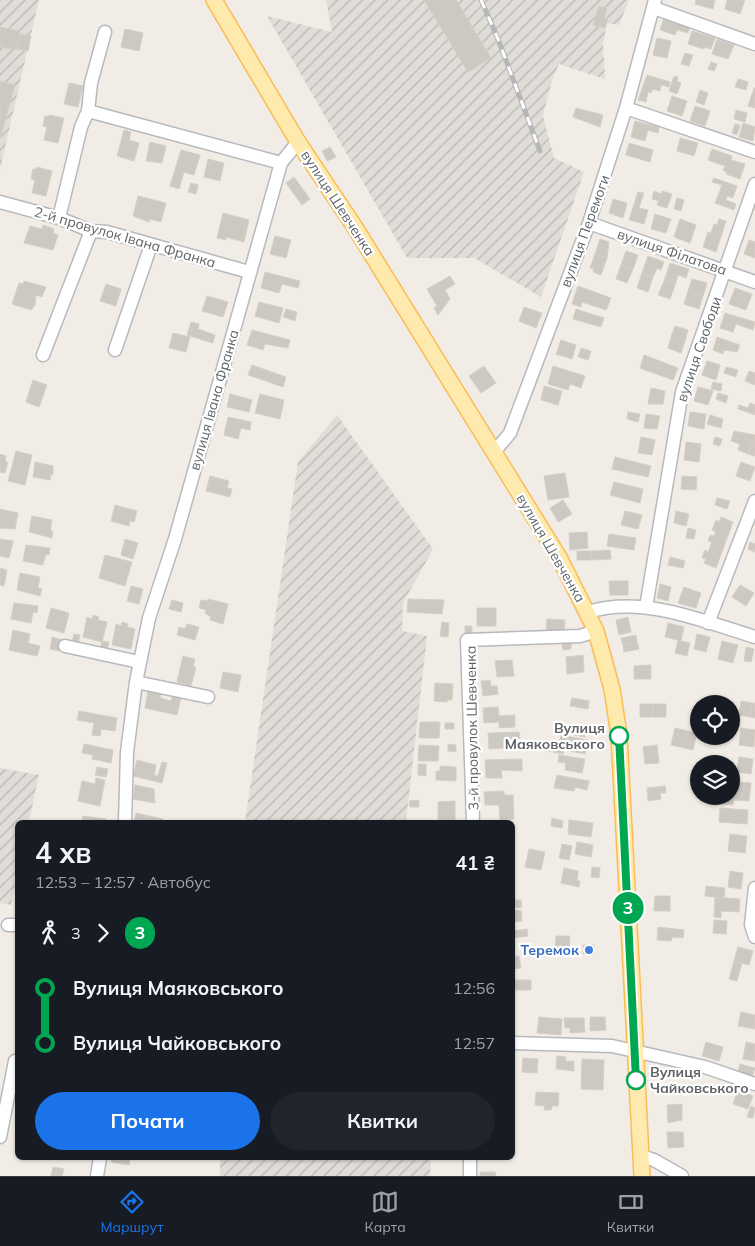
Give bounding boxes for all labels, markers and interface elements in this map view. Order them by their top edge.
street label: вулиця Шевченка [297,147,379,259]
street label: вулиця Перемоги [556,172,614,290]
street label: 2-й провулок Івана Франка [32,202,218,272]
street label: вулиця Філатова [615,225,729,279]
street label: вулиця Свободи [673,294,725,404]
street label: вулиця Івана Франка [185,328,243,472]
street label: вулиця Шевченка [513,491,589,605]
street label: 3-й провулок Шевченка [462,645,482,811]
map controls [690,695,740,805]
button: locate [690,695,740,745]
place label: Вулиця Маяковського [505,719,605,753]
marker: Вулиця Маяковського [609,726,629,746]
button: layers [690,755,740,805]
text: 4 хв [35,835,91,870]
text: 41 ₴ [456,851,495,875]
text: 12:53 – 12:57 · Автобус [35,872,211,892]
line badge: 3 [612,892,644,924]
text: 3 [623,896,633,919]
icon: walk [35,919,63,947]
icon: forward [89,919,117,947]
text: 3 [135,921,145,944]
text: 3 [71,923,81,943]
place label: Теремок [521,941,580,959]
marker: Теремок [583,944,595,956]
text: Вулиця Маяковського [73,976,284,1000]
text: 12:56 [453,978,495,998]
text: Вулиця Чайковського [73,1031,281,1055]
text: 12:57 [453,1033,495,1053]
place label: Вулиця Чайковського [650,1063,749,1097]
marker: Вулиця Чайковського [626,1070,646,1090]
button: Почати [35,1092,260,1150]
button: Квитки [270,1092,495,1150]
tab: Маршрут [101,1188,164,1236]
tab: Карта [365,1188,406,1236]
tab: Квитки [607,1188,654,1236]

